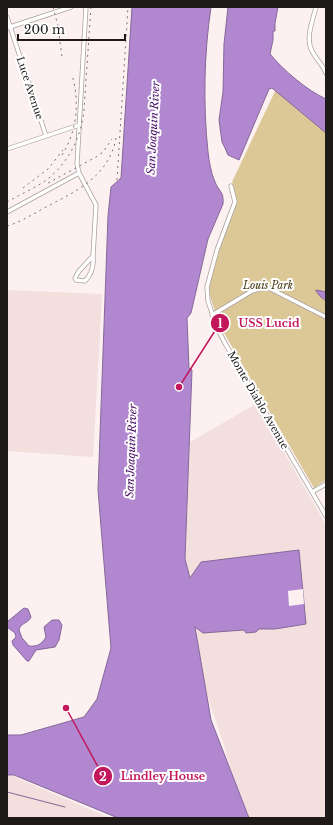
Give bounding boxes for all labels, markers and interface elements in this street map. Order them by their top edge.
scale bar [18,16,125,42]
text: 200 m [24,22,65,37]
street label: Luce Avenue [14,55,46,121]
water label: San Joaquin River [144,80,162,175]
park label: Louis Park [242,279,293,292]
callout: USS Lucid [210,312,307,335]
text: 1 [217,316,223,331]
text: USS Lucid [238,316,300,330]
street label: Monte Diablo Avenue [225,349,292,452]
water label: San Joaquin River [122,403,140,498]
callout: Lindley House [93,765,214,788]
text: 2 [99,769,107,784]
text: Lindley House [121,769,206,783]

